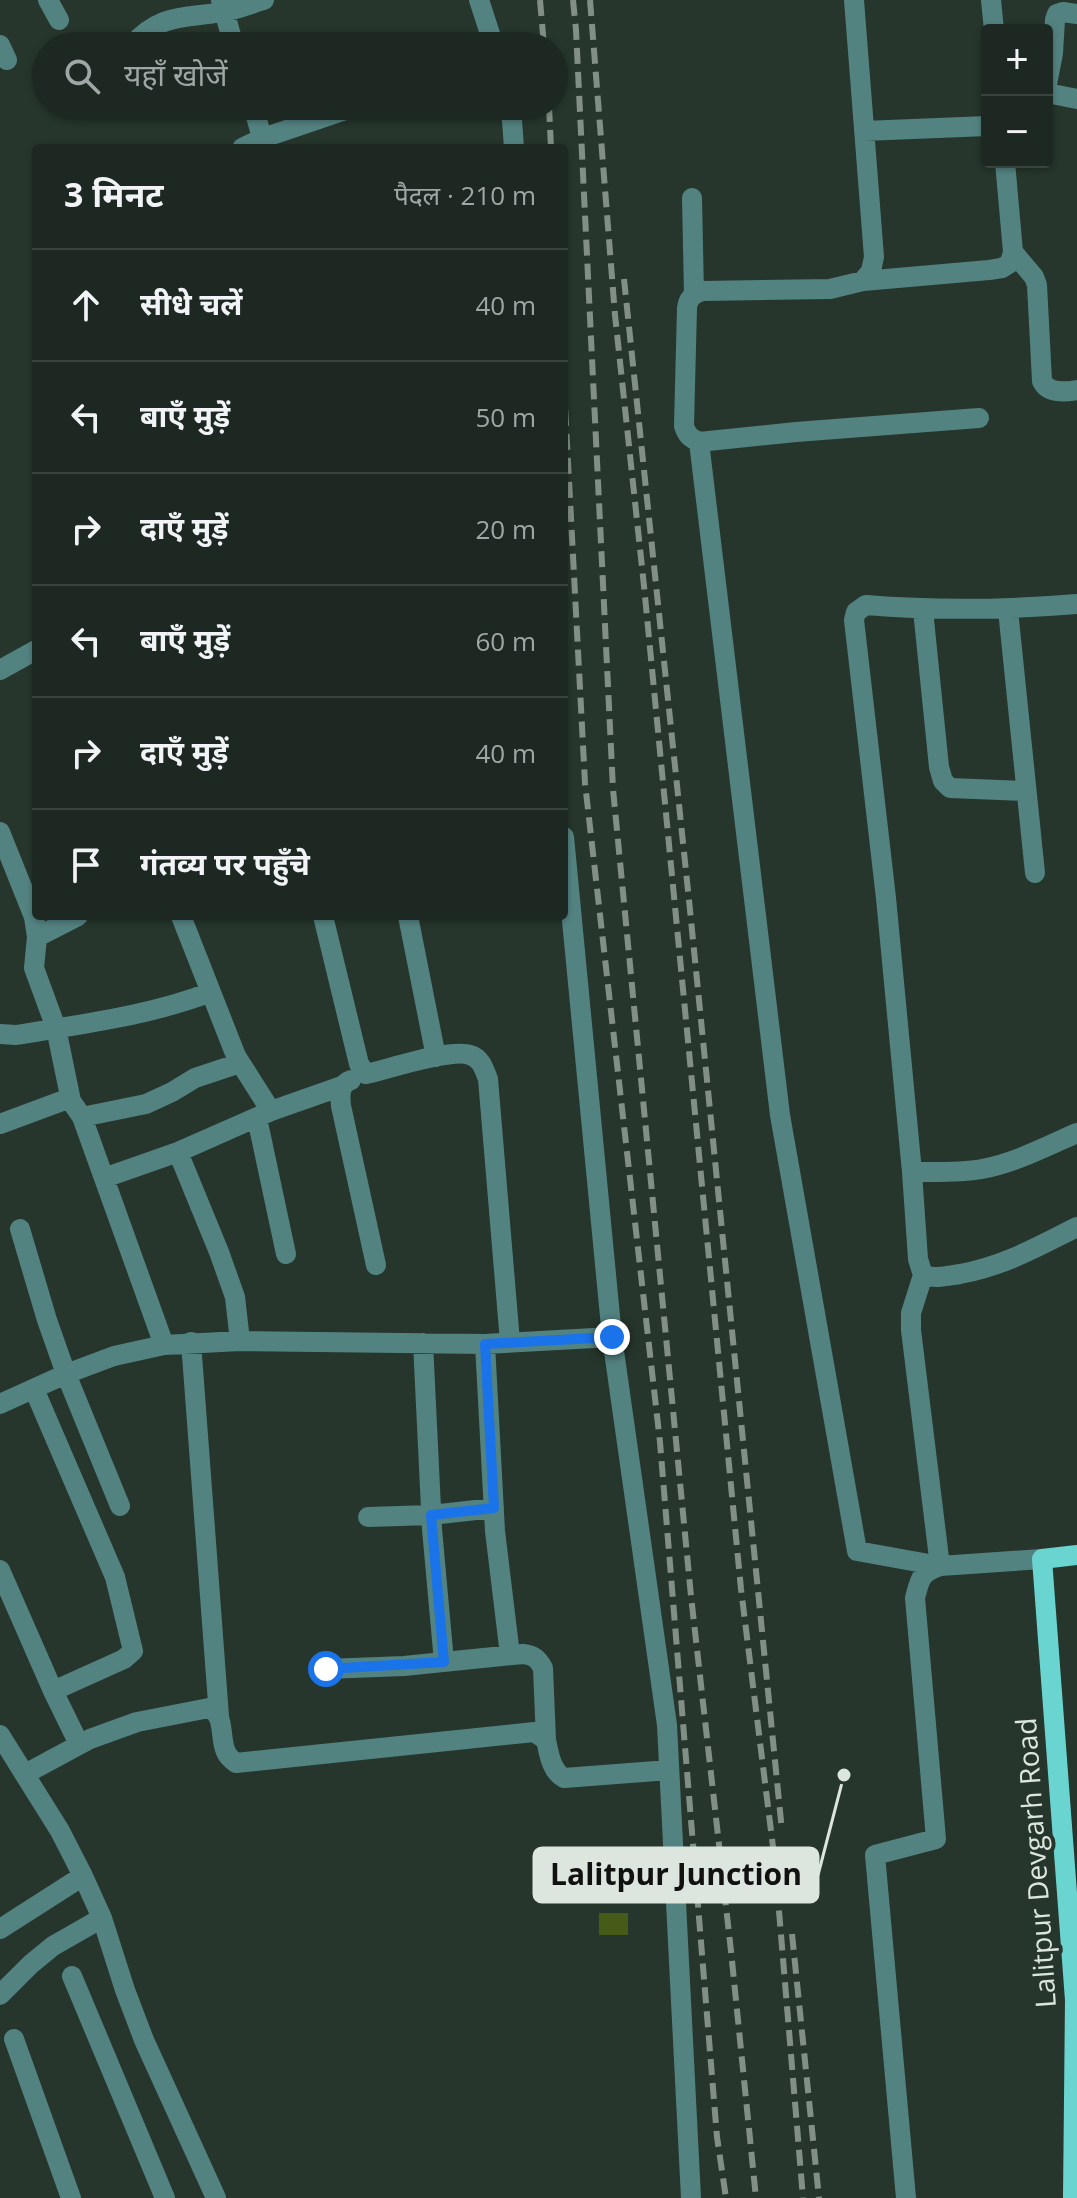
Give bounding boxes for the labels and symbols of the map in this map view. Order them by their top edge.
route end [594,1319,630,1355]
route start [308,1651,344,1687]
street label: Lalitpur Devgarh Road [1006,1717,1064,2009]
callout: Lalitpur Junction [534,1848,818,1902]
text: Lalitpur Junction [550,1853,802,1894]

